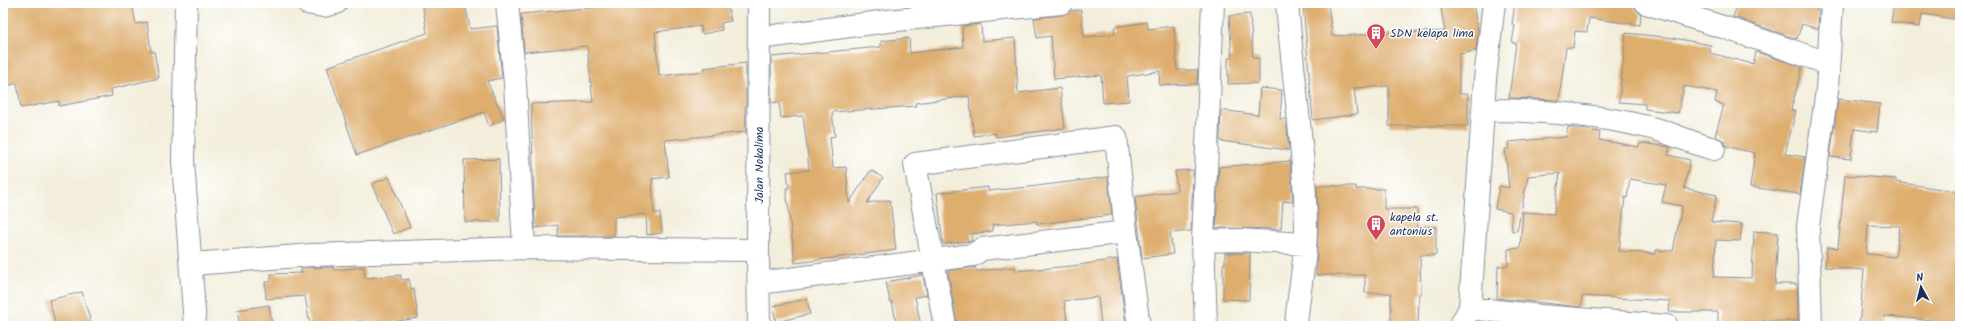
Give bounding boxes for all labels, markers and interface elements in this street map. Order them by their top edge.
building icon: SDN kelapa lima [1365,22,1387,50]
place label: SDN kelapa lima [1390,24,1474,43]
street label: Jalan Nokalima [750,126,769,203]
place label: kapela st. antonius [1390,208,1439,241]
building icon: kapela st. antonius [1365,213,1387,241]
north arrow [1901,267,1941,307]
text: N [1915,269,1924,287]

